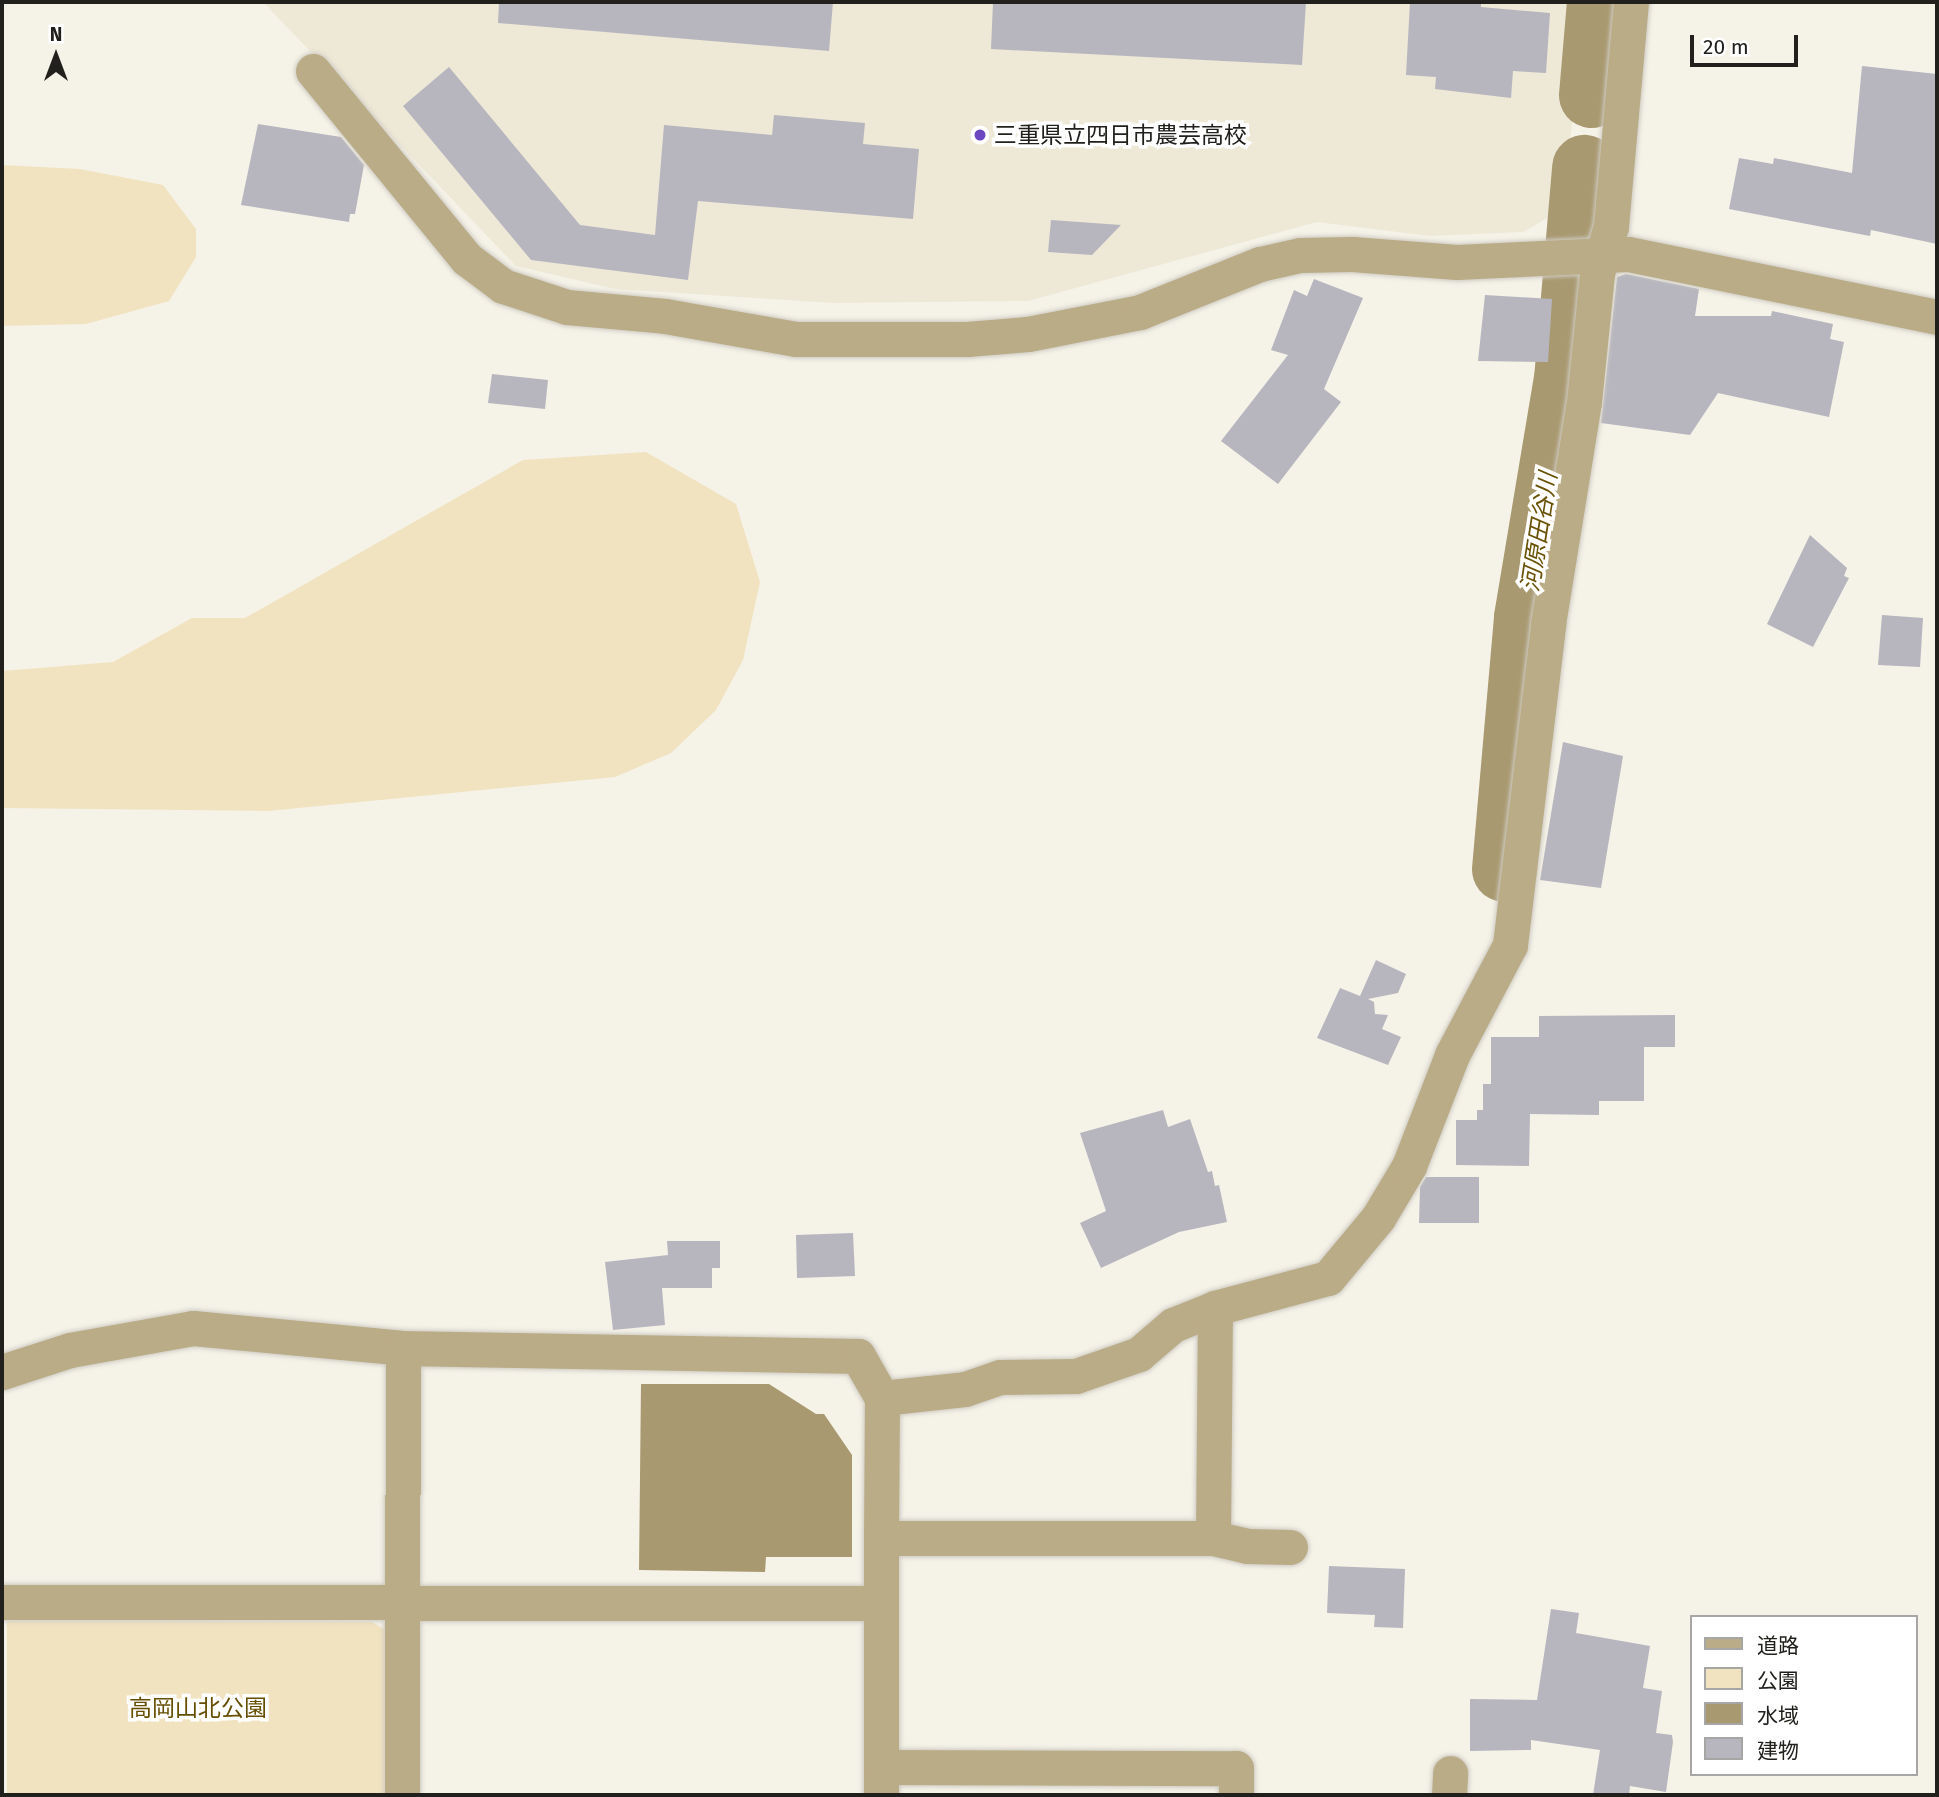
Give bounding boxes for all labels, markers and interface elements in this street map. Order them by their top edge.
north arrow [21,21,91,91]
scale bar [1694,21,1802,65]
text: N [50,23,62,46]
text: 20 m [1703,34,1749,60]
place label: 三重県立四日市農芸高校 [994,121,1247,149]
marker: 三重県立四日市農芸高校 [972,127,988,143]
water label: 河原田谷川 [1516,470,1564,594]
legend [1690,1615,1918,1776]
text: 道路 [1757,1633,1799,1659]
text: 公園 [1757,1668,1799,1694]
park label: 高岡山北公園 [129,1694,267,1722]
text: 水域 [1757,1703,1799,1729]
text: 建物 [1757,1738,1799,1764]

